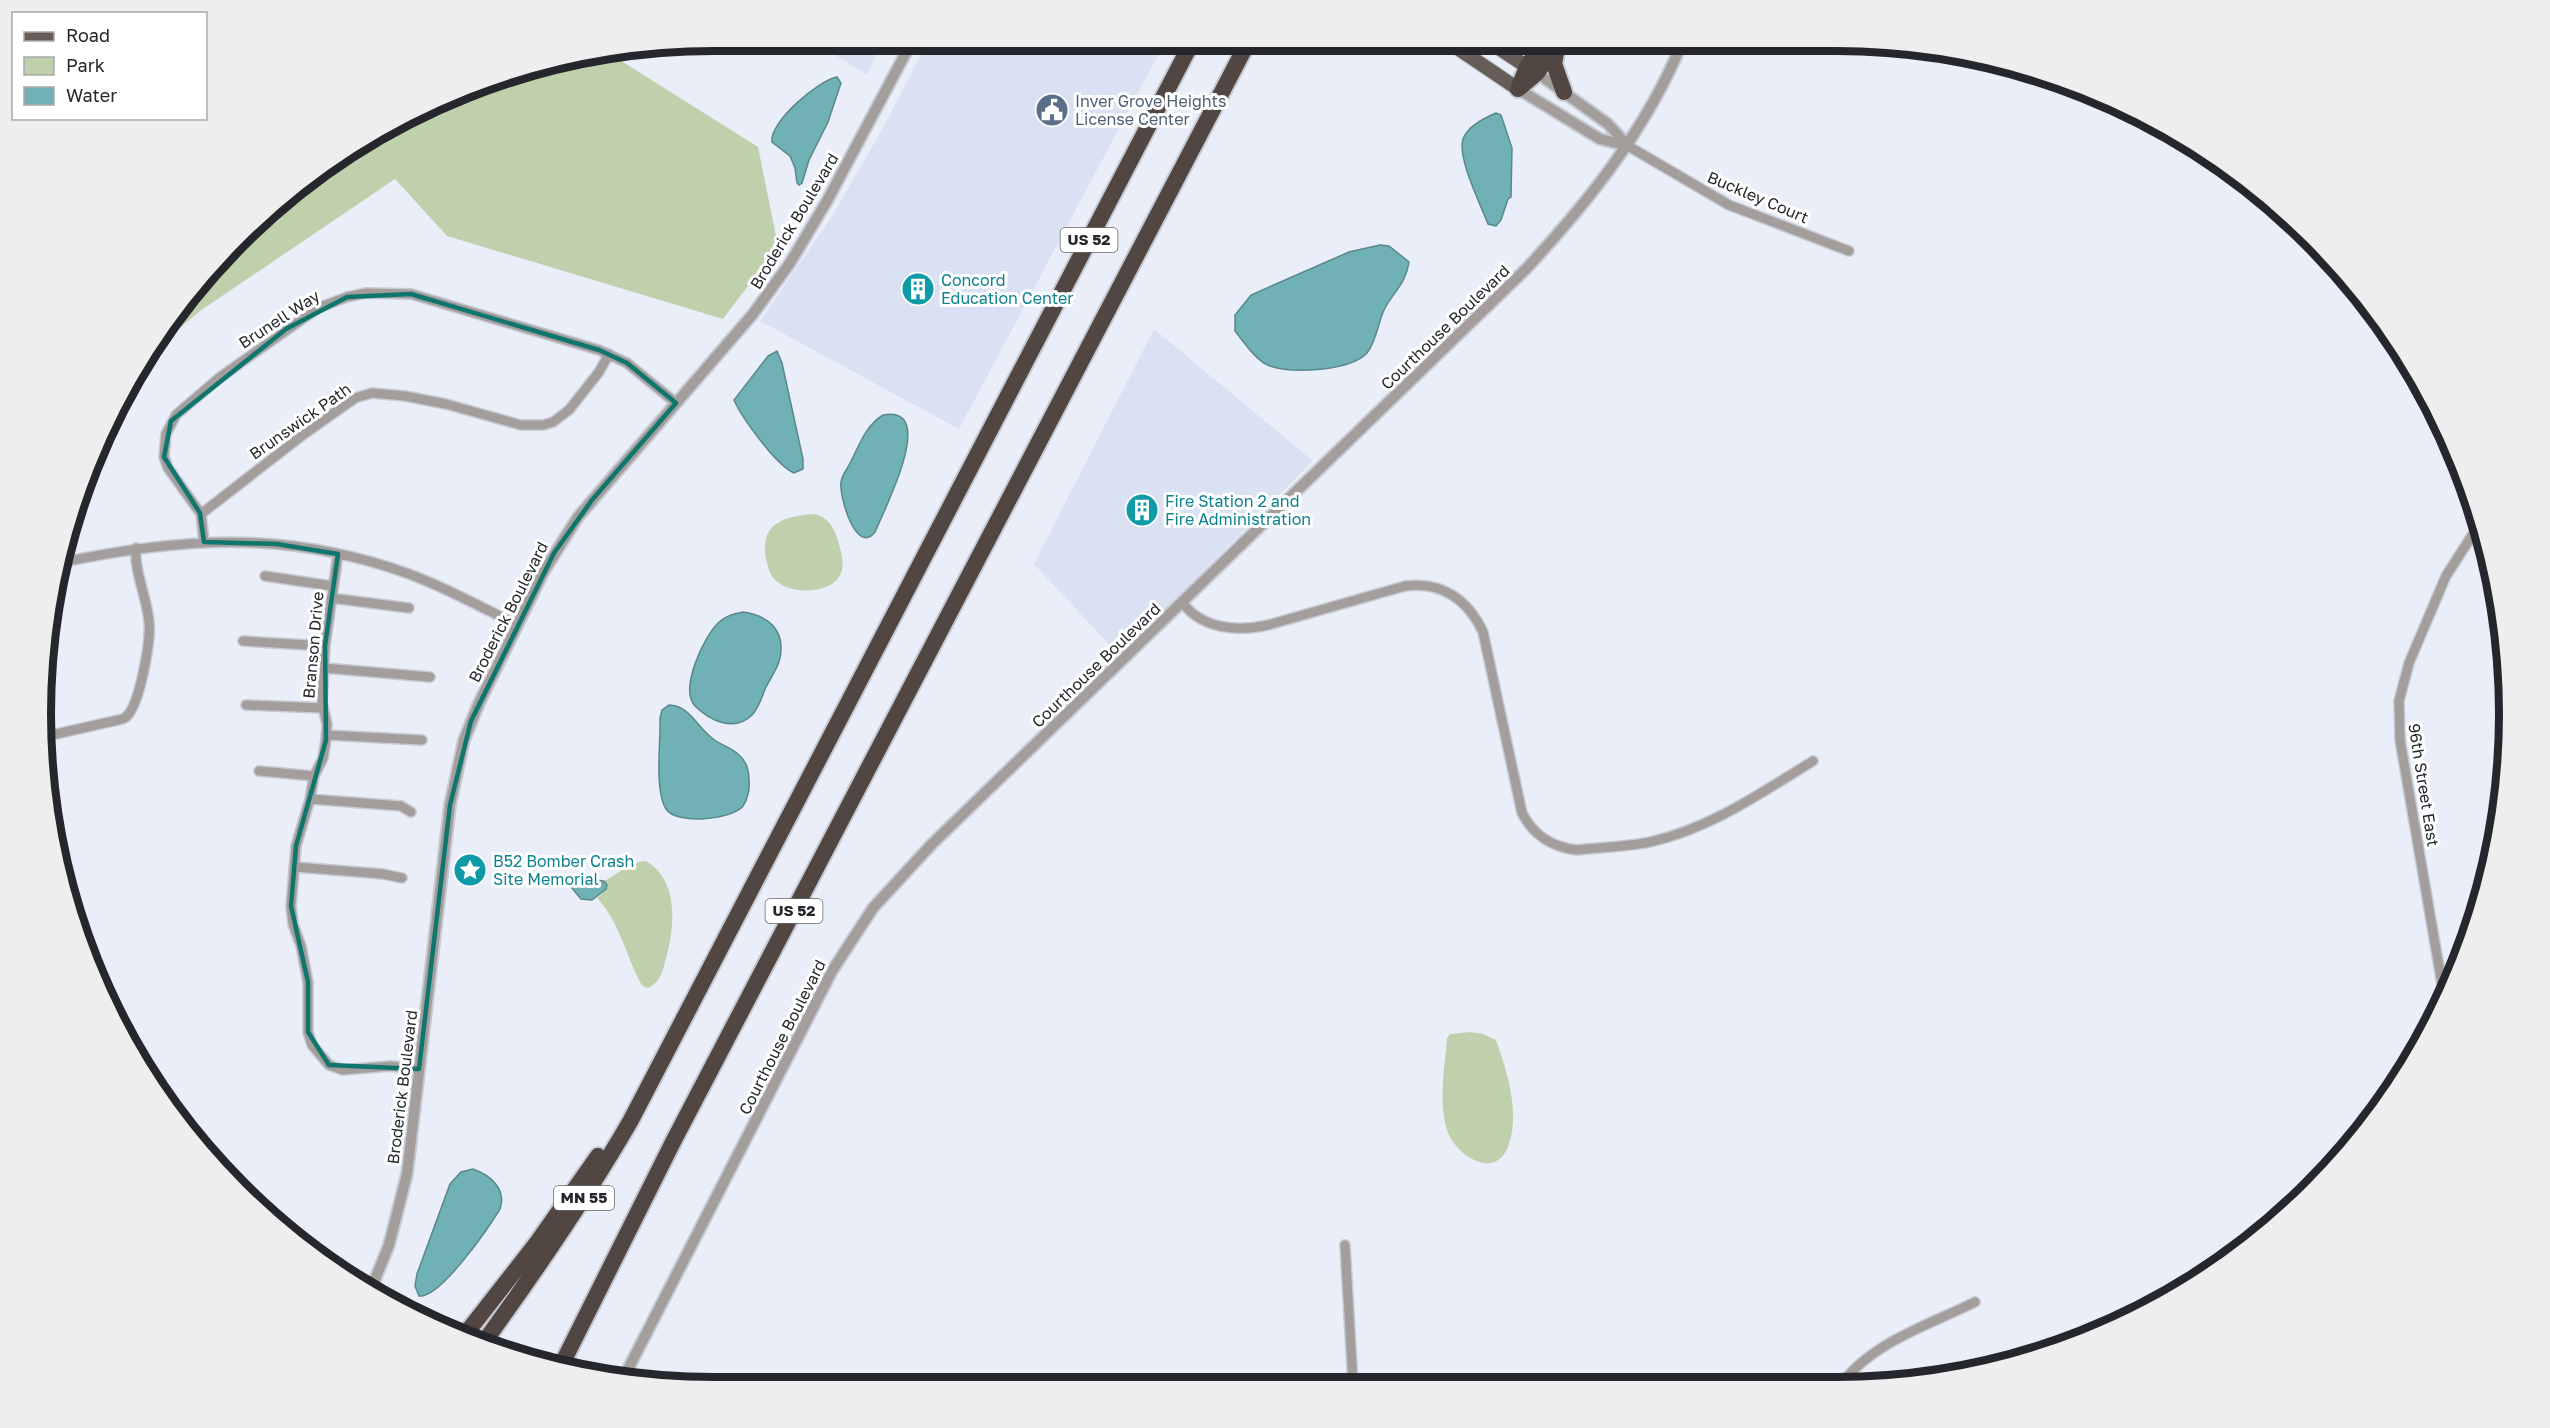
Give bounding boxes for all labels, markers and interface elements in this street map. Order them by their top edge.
legend [12,12,207,120]
text: Road [66,24,110,46]
text: Park [66,54,105,76]
text: Water [66,84,117,106]
place label: Inver Grove Heights License Center [1075,91,1226,129]
public building icon: Inver Grove Heights License Center [1034,92,1070,128]
street label: Broderick Boulevard [745,149,843,293]
street label: Buckley Court [1704,167,1812,227]
road number: US 52 [1060,228,1118,252]
street label: Courthouse Boulevard [1376,260,1514,394]
place label: Concord Education Center [941,270,1074,308]
building icon: Concord Education Center [900,271,936,307]
street label: Brunell Way [235,285,323,353]
street label: Brunswick Path [245,379,355,463]
place label: Fire Station 2 and Fire Administration [1165,491,1311,529]
building icon: Fire Station 2 and Fire Administration [1124,492,1160,528]
street label: Broderick Boulevard [464,538,552,686]
street label: Branson Drive [298,591,328,699]
street label: Courthouse Boulevard [1027,598,1165,732]
street label: 96th Street East [2404,722,2444,848]
place label: B52 Bomber Crash Site Memorial [493,851,634,889]
place icon: B52 Bomber Crash Site Memorial [452,852,488,888]
road number: US 52 [766,899,822,923]
street label: Courthouse Boulevard [734,956,830,1118]
street label: Broderick Boulevard [383,1009,421,1165]
road number: MN 55 [554,1186,614,1210]

